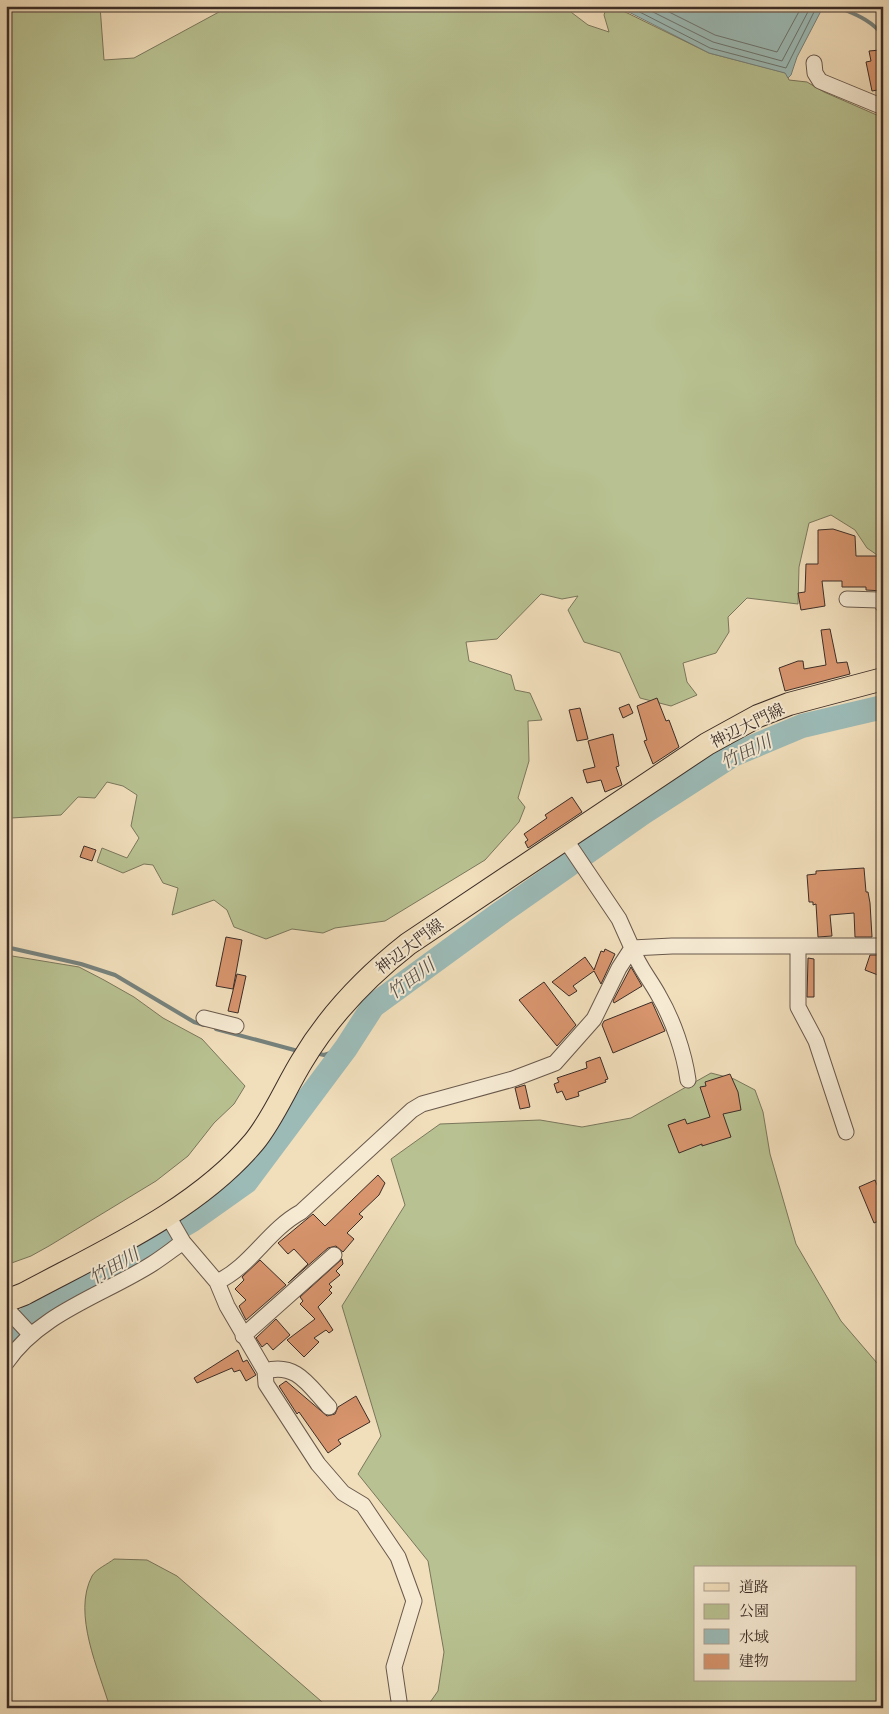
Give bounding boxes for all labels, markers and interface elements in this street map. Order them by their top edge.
street label: 神辺大門線 [707,698,788,752]
water label: 竹田川 [716,729,777,774]
street label: 神辺大門線 [371,914,448,979]
water label: 竹田川 [382,952,441,1004]
water label: 竹田川 [85,1241,145,1289]
legend [694,1566,856,1682]
text: 道路 [739,1577,769,1596]
text: 公園 [739,1601,769,1620]
text: 水域 [739,1627,769,1646]
text: 建物 [739,1651,769,1670]

